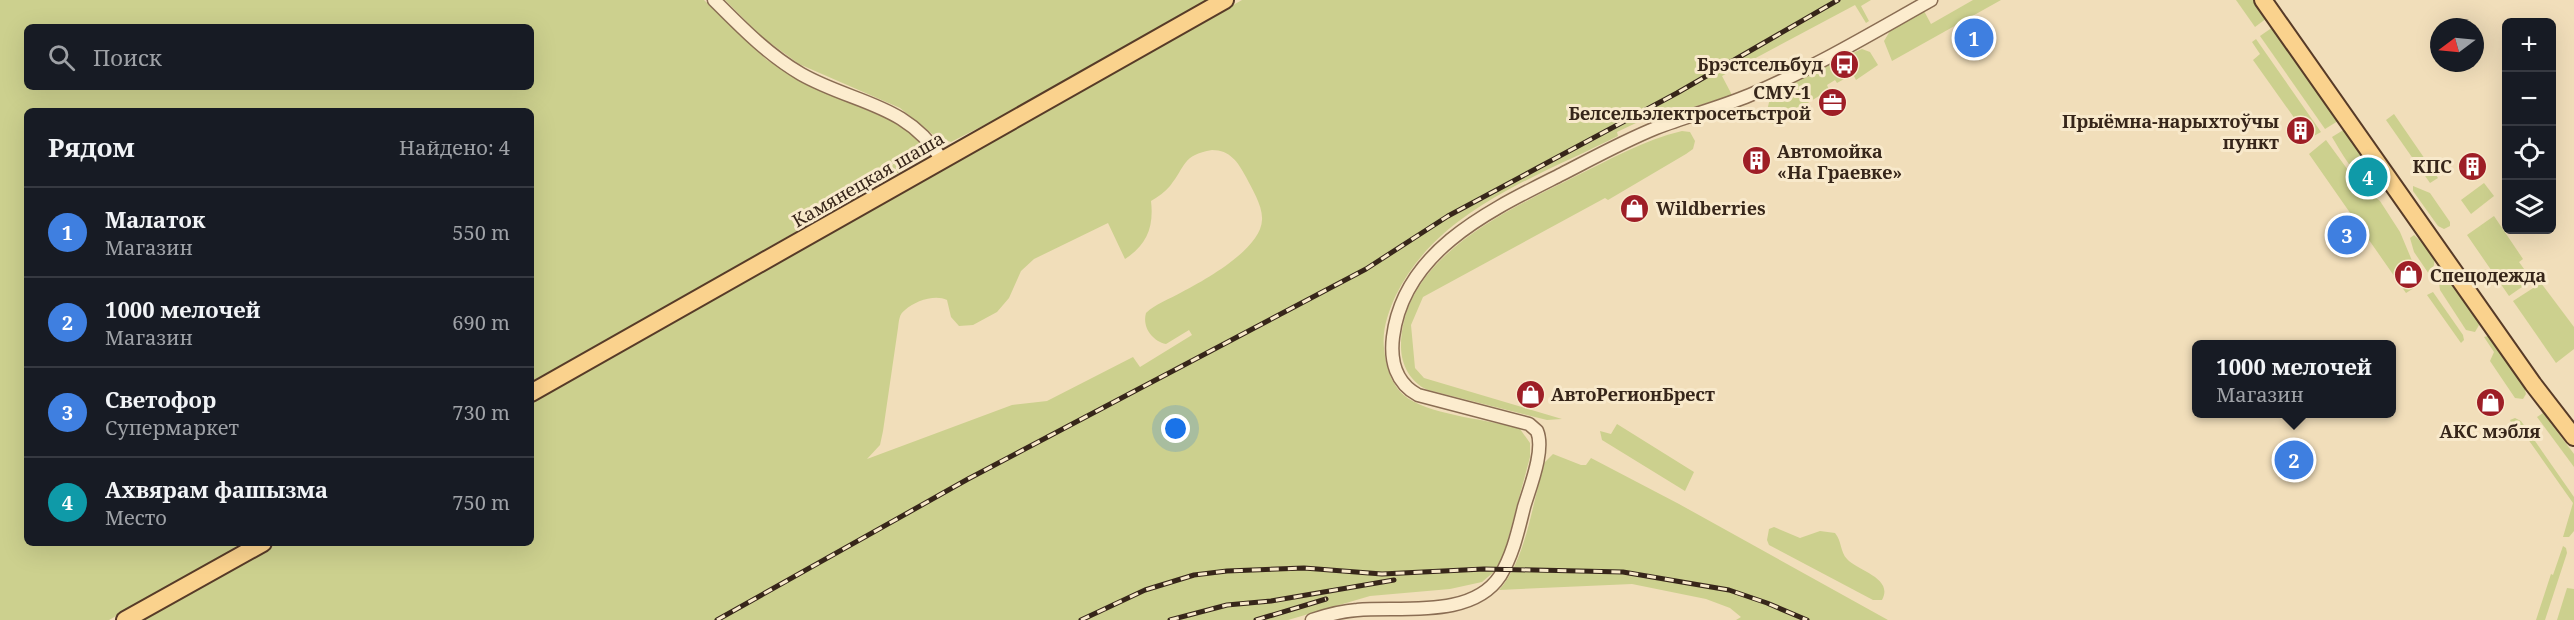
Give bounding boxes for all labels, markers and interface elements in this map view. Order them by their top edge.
pin: 1 [1954,15,1994,60]
north arrow [2430,18,2484,72]
map controls [2502,18,2556,234]
button: + [2502,18,2556,72]
search box [24,24,534,90]
icon: search [45,41,78,74]
text: Поиск [93,42,162,72]
bus stop icon: Брэстсельбуд [1828,48,1860,80]
place label: Брэстсельбуд [1697,52,1823,76]
button: − [2502,72,2556,126]
place label: СМУ-1 Белсельэлектросетьстрой [1568,80,1811,125]
office icon: СМУ-1 Белсельэлектросетьстрой [1816,86,1848,118]
place label: Прыёмна-нарыхтоўчы пункт [2062,109,2279,154]
building icon: Прыёмна-нарыхтоўчы пункт [2284,115,2316,147]
street label: Камянецкая шаша [788,126,948,232]
button: locate [2502,126,2556,180]
text: Рядом [48,129,135,165]
text: Найдено: 4 [399,134,510,161]
place label: Автомойка «На Граевке» [1777,139,1902,184]
building icon: Автомойка «На Граевке» [1740,145,1772,177]
building icon: КПС [2457,150,2489,182]
pin: 4 [2348,154,2388,200]
place label: КПС [2413,154,2452,178]
button: layers [2502,180,2556,234]
shop icon: Wildberries [1619,192,1651,224]
place label: Wildberries [1656,196,1766,220]
text: Малаток [105,204,205,234]
pin: 3 [2328,212,2366,258]
text: 1 [62,219,73,246]
text: 550 m [452,219,510,246]
text: Магазин [105,234,193,261]
shop icon: Спецодежда [2393,259,2425,291]
place label: Спецодежда [2430,263,2546,287]
text: 1000 мелочей [105,294,261,324]
text: 2 [62,309,73,336]
text: 690 m [452,309,510,336]
text: Магазин [105,324,193,351]
popup [2192,340,2396,418]
text: 1000 мелочей [2216,351,2372,381]
shop icon: АвтоРегионБрест [1514,378,1546,410]
text: Магазин [2216,381,2304,408]
place label: АвтоРегионБрест [1551,382,1715,406]
text: Светофор [105,384,216,414]
shop icon: АКС мэбля [2474,386,2506,418]
text: 3 [62,399,73,426]
text: 730 m [452,399,510,426]
text: Супермаркет [105,414,239,441]
your location [1161,414,1190,443]
place label: АКС мэбля [2439,419,2541,443]
pin: 2 [2274,438,2314,482]
text: Ахвярам фашызма [105,474,328,504]
text: 4 [62,489,73,516]
text: 750 m [452,489,510,516]
text: Место [105,504,167,531]

